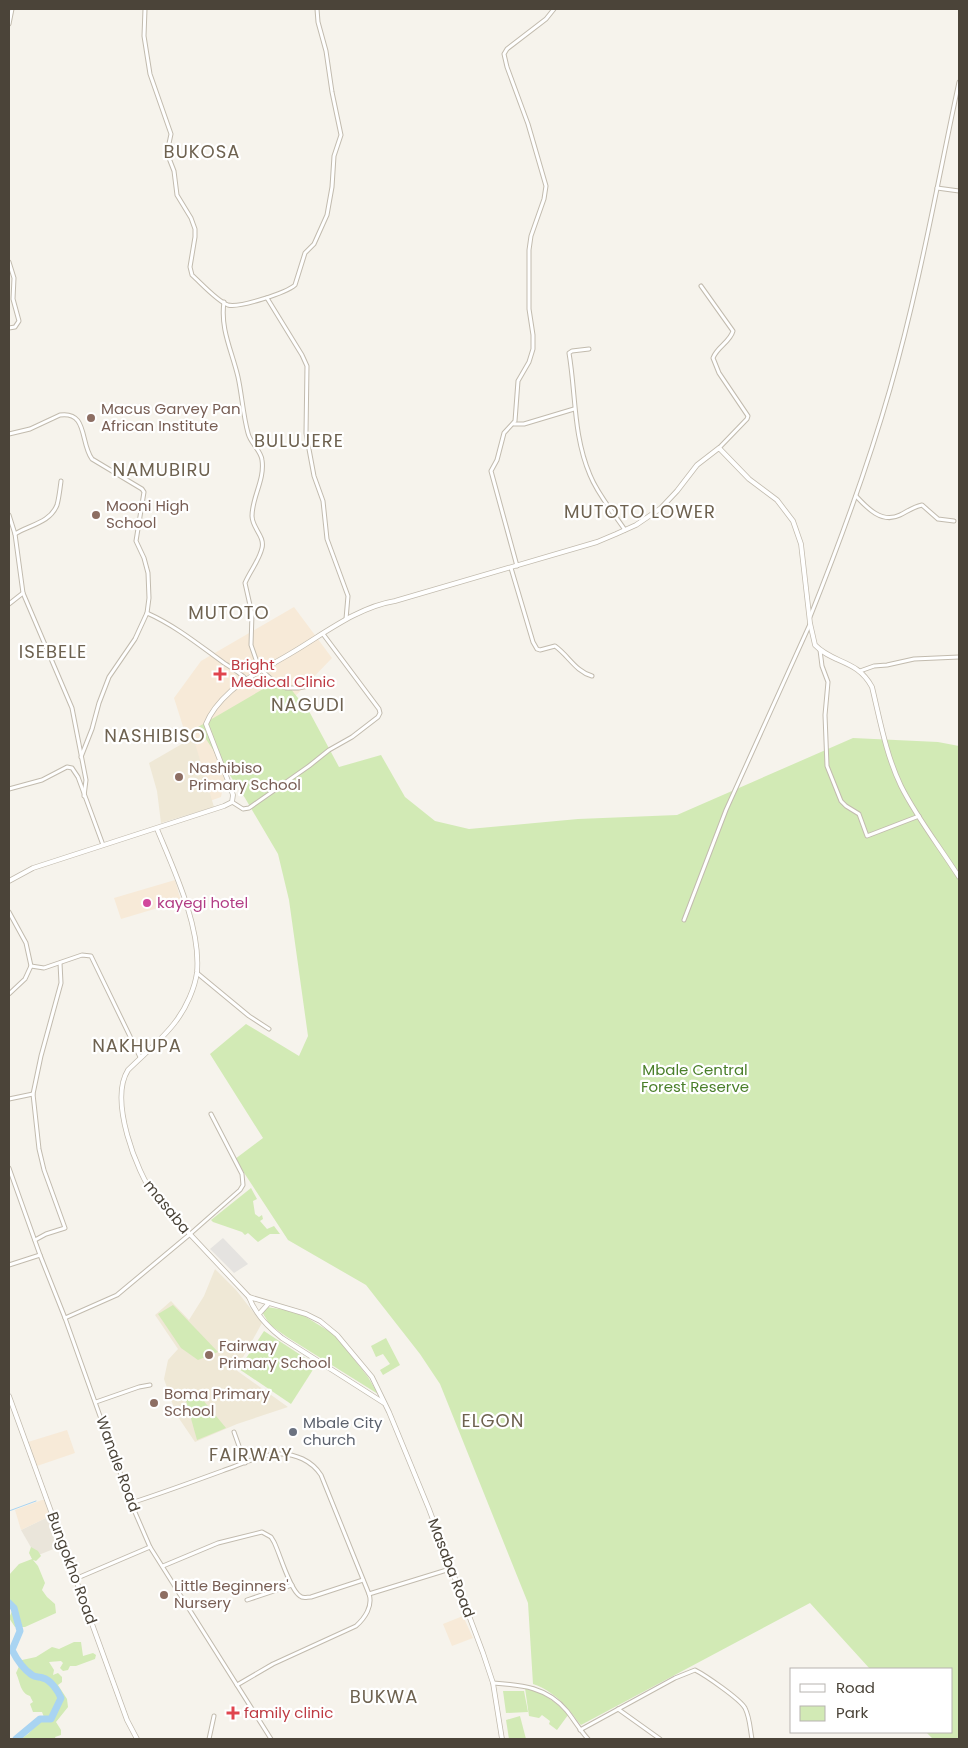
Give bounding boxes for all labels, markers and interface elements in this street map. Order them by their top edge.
district label: BUKOSA [164,139,240,164]
place label: Macus Garvey Pan African Institute [101,398,241,436]
marker: Macus Garvey Pan African Institute [85,412,97,424]
district label: BULUJERE [254,428,344,453]
district label: NAMUBIRU [113,457,212,482]
place label: Mooni High School [106,495,189,533]
district label: MUTOTO LOWER [564,499,716,524]
marker: Mooni High School [90,509,102,521]
district label: MUTOTO [188,600,270,625]
district label: ISEBELE [19,639,87,664]
place label: Bright Medical Clinic [231,654,335,692]
marker: Bright Medical Clinic [213,667,227,681]
district label: NAGUDI [271,692,345,717]
district label: NASHIBISO [104,723,206,748]
place label: Nashibiso Primary School [189,757,301,795]
marker: Nashibiso Primary School [173,771,185,783]
place label: kayegi hotel [157,892,248,913]
marker: kayegi hotel [141,897,153,909]
district label: NAKHUPA [92,1033,182,1058]
park label: Mbale Central Forest Reserve [641,1059,749,1097]
street label: masaba [139,1175,196,1238]
place label: Fairway Primary School [219,1335,331,1373]
marker: Fairway Primary School [203,1349,215,1361]
place label: Boma Primary School [164,1383,271,1421]
marker: Boma Primary School [148,1397,160,1409]
district label: ELGON [462,1408,524,1433]
place label: Mbale City church [303,1412,383,1450]
street label: Wanale Road [91,1413,146,1515]
marker: Mbale City church [287,1426,299,1438]
district label: FAIRWAY [209,1442,293,1467]
street label: Bungokho Road [42,1509,103,1627]
street label: Masaba Road [423,1515,480,1620]
place label: Little Beginners' Nursery [174,1575,289,1613]
marker: Little Beginners' Nursery [158,1589,170,1601]
legend [790,1668,953,1733]
text: Road [836,1677,875,1698]
district label: BUKWA [350,1684,418,1709]
place label: family clinic [244,1702,333,1723]
text: Park [836,1702,868,1723]
marker: family clinic [226,1706,240,1720]

